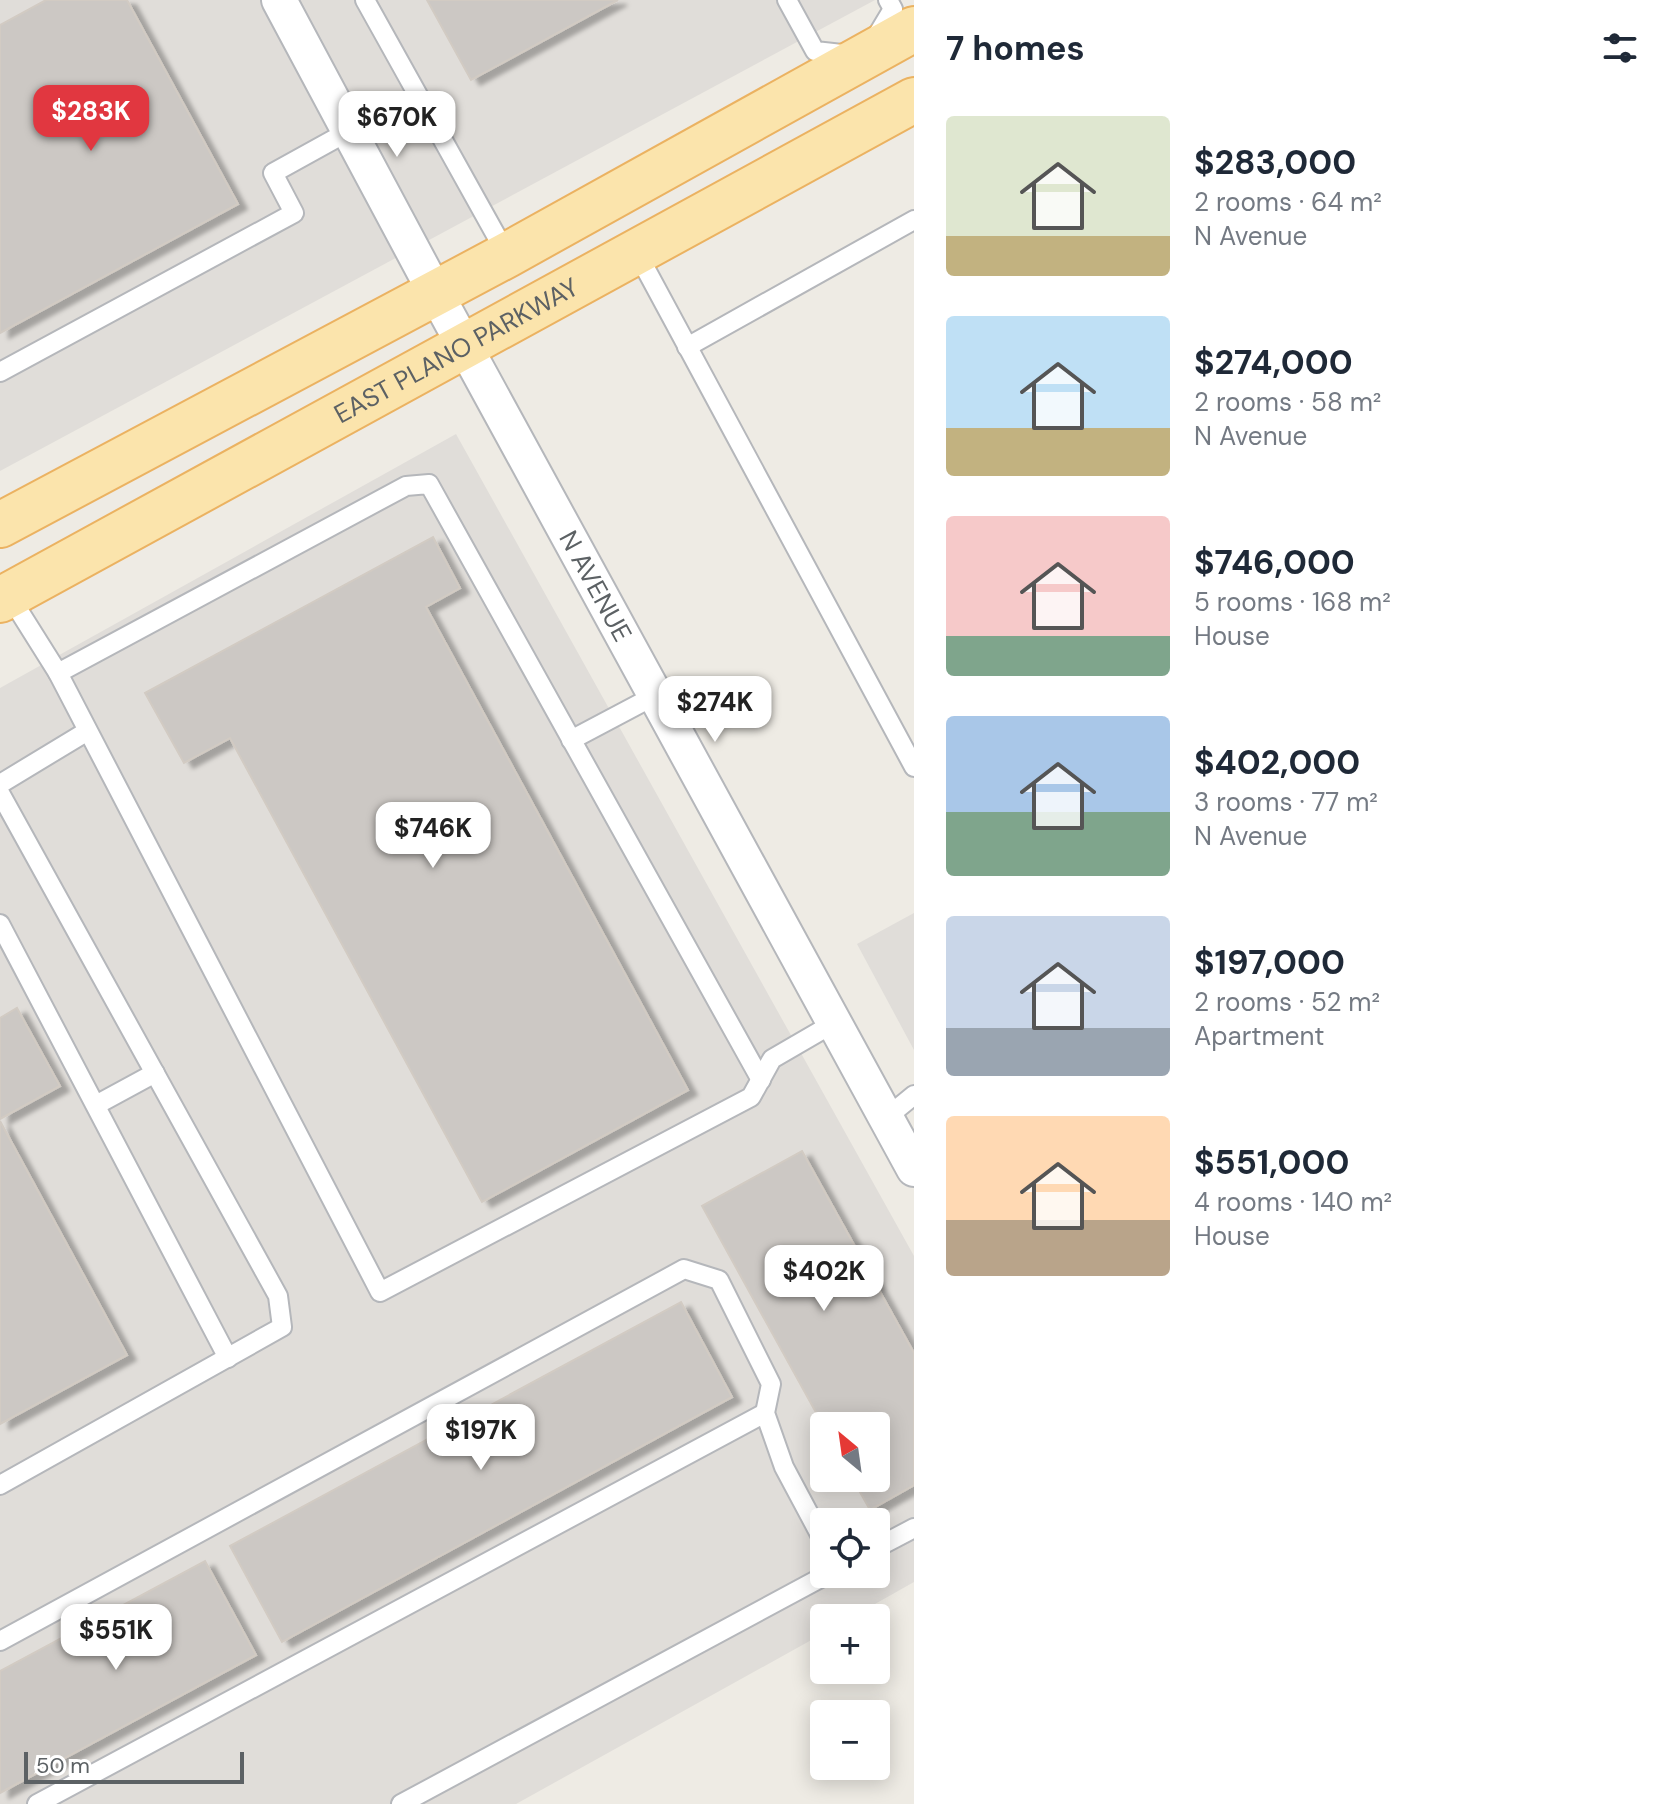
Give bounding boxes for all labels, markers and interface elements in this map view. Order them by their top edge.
text: 7 homes [946,26,1085,71]
icon: filters [1598,26,1642,70]
pin: $283K [35,85,147,153]
pin: $670K [341,91,453,159]
text: $283K [51,94,131,128]
text: $670K [356,100,438,134]
text: $283,000 [1194,140,1356,185]
icon: home [1010,148,1106,244]
text: 2 rooms · 64 m² [1194,185,1382,219]
text: N Avenue [1194,219,1307,253]
street label: EAST PLANO PARKWAY [328,270,584,431]
text: $274,000 [1194,340,1353,385]
icon: home [1010,348,1106,444]
text: 2 rooms · 58 m² [1194,385,1381,419]
text: N Avenue [1194,419,1307,453]
street label: N AVENUE [552,525,640,647]
text: $746,000 [1194,540,1355,585]
icon: home [1010,548,1106,644]
text: 5 rooms · 168 m² [1194,585,1391,619]
text: House [1194,619,1270,653]
pin: $274K [659,676,771,744]
text: $274K [677,685,753,719]
text: $402,000 [1194,740,1360,785]
icon: home [1010,748,1106,844]
text: 3 rooms · 77 m² [1194,785,1378,819]
pin: $746K [377,802,489,870]
text: $746K [394,811,472,845]
text: N Avenue [1194,819,1307,853]
text: $197,000 [1194,940,1345,985]
icon: home [1010,948,1106,1044]
text: 2 rooms · 52 m² [1194,985,1380,1019]
text: Apartment [1194,1019,1325,1053]
text: $551,000 [1194,1140,1349,1185]
icon: home [1010,1148,1106,1244]
text: 4 rooms · 140 m² [1194,1185,1392,1219]
text: House [1194,1219,1270,1253]
pin: $402K [768,1245,880,1313]
text: $402K [783,1254,865,1288]
pin: $197K [425,1404,537,1472]
north arrow [810,1412,890,1492]
map controls [810,1412,890,1780]
text: $197K [445,1413,517,1447]
button: locate [810,1508,890,1588]
pin: $551K [60,1604,172,1672]
button: + [810,1604,890,1684]
text: $551K [79,1613,153,1647]
button: − [810,1700,890,1780]
scale bar [24,1748,244,1784]
text: 50 m [36,1751,90,1780]

